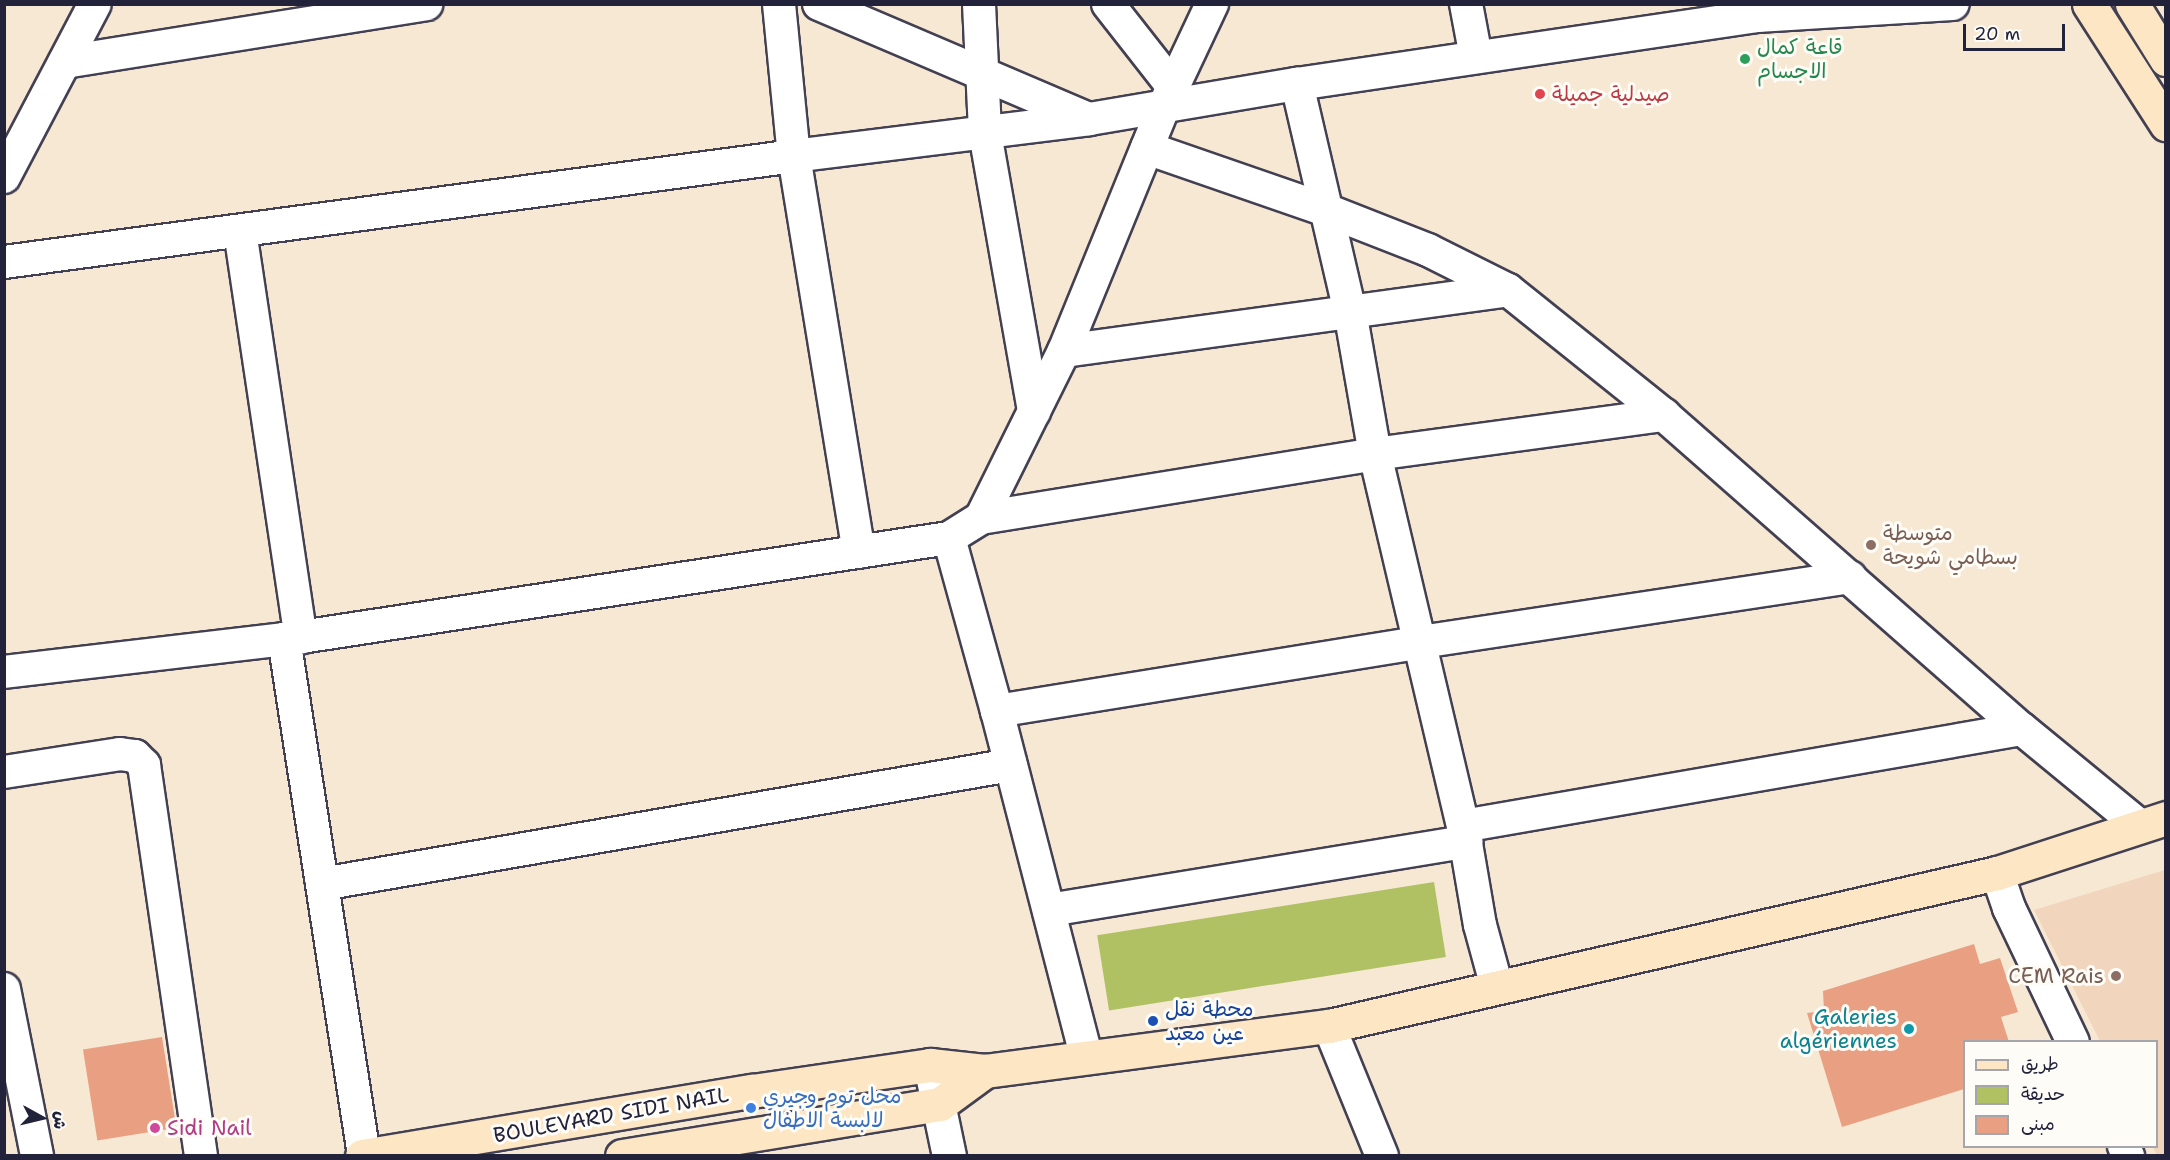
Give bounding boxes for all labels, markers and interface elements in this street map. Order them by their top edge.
scale bar [1966,12,2068,50]
text: 20 m [1974,22,2020,46]
place label: قاعة كمال الاجسام [1757,34,1843,84]
marker: قاعة كمال الاجسام [1738,52,1752,66]
place label: صيدلية جميلة [1552,81,1670,107]
marker: صيدلية جميلة [1533,87,1547,101]
place label: متوسطة بسطامي شويحة [1883,520,2018,570]
marker: متوسطة بسطامي شويحة [1864,538,1878,552]
place label: CEM Rais [2008,963,2104,989]
marker: CEM Rais [2109,969,2123,983]
place label: محطة نقل عين معبد [1165,996,1253,1046]
place label: Galeries algériennes [1780,1004,1897,1054]
marker: محطة نقل عين معبد [1146,1014,1160,1028]
marker: Galeries algériennes [1902,1022,1916,1036]
legend [1963,1040,2158,1148]
text: طريق [2021,1052,2059,1076]
street label: BOULEVARD SIDI NAIL [491,1082,731,1148]
text: حديقة [2021,1082,2065,1106]
place label: محل توم وجيري لالبسة الاطفال [763,1083,902,1133]
north arrow [12,1088,72,1148]
marker: محل توم وجيري لالبسة الاطفال [744,1101,758,1115]
text: ش [49,1110,72,1131]
text: مبنى [2021,1112,2055,1136]
place label: Sidi Nail [167,1115,252,1141]
marker: Sidi Nail [148,1121,162,1135]

